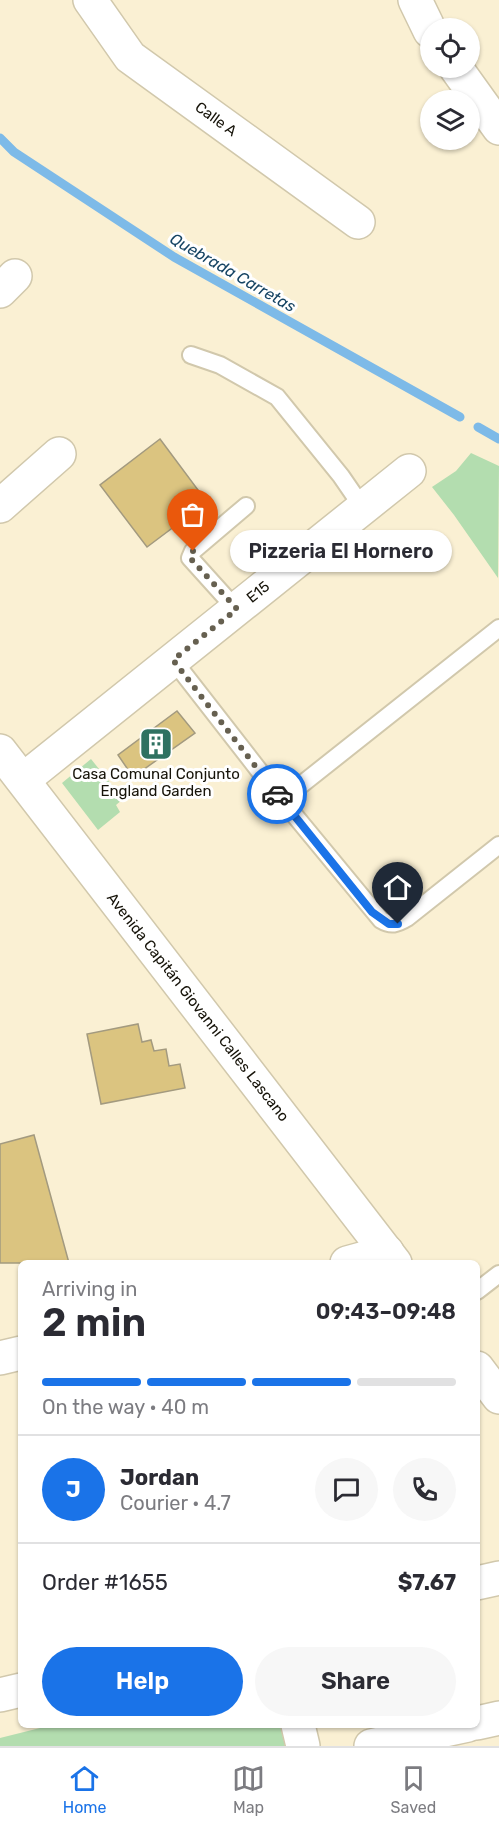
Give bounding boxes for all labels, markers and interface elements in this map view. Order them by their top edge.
map controls [420,18,480,150]
button: locate [420,18,480,78]
button: layers [420,90,480,150]
street label: Calle A [192,98,240,140]
water label: Quebrada Carretas [167,229,299,316]
pin [167,489,218,551]
icon: bag [176,498,209,531]
callout: Pizzeria El Hornero [229,530,451,572]
text: Pizzeria El Hornero [248,539,434,563]
street label: E15 [243,577,273,607]
building icon: Casa Comunal Conjunto England Garden [138,726,174,762]
courier [247,764,307,824]
place label: Casa Comunal Conjunto England Garden [72,765,240,800]
icon: car [261,778,294,811]
pin [372,862,423,924]
icon: home [381,871,414,904]
street label: Avenida Capitán Giovanni Calles Lascano [103,889,293,1125]
text: Arriving in [42,1277,137,1301]
text: 09:43–09:48 [316,1298,456,1325]
text: 2 min [42,1300,146,1346]
text: On the way · 40 m [42,1395,209,1419]
button: chat [315,1458,378,1521]
button: phone [393,1458,456,1521]
text: Jordan [120,1464,199,1491]
text: J [66,1476,81,1503]
text: Courier · 4.7 [120,1491,231,1515]
text: Order #1655 [42,1569,168,1596]
text: $7.67 [398,1569,456,1596]
button: Help [42,1647,243,1716]
button: Share [255,1647,456,1716]
tab: Home [63,1762,107,1817]
tab: Map [232,1762,265,1817]
tab: Saved [391,1762,436,1817]

